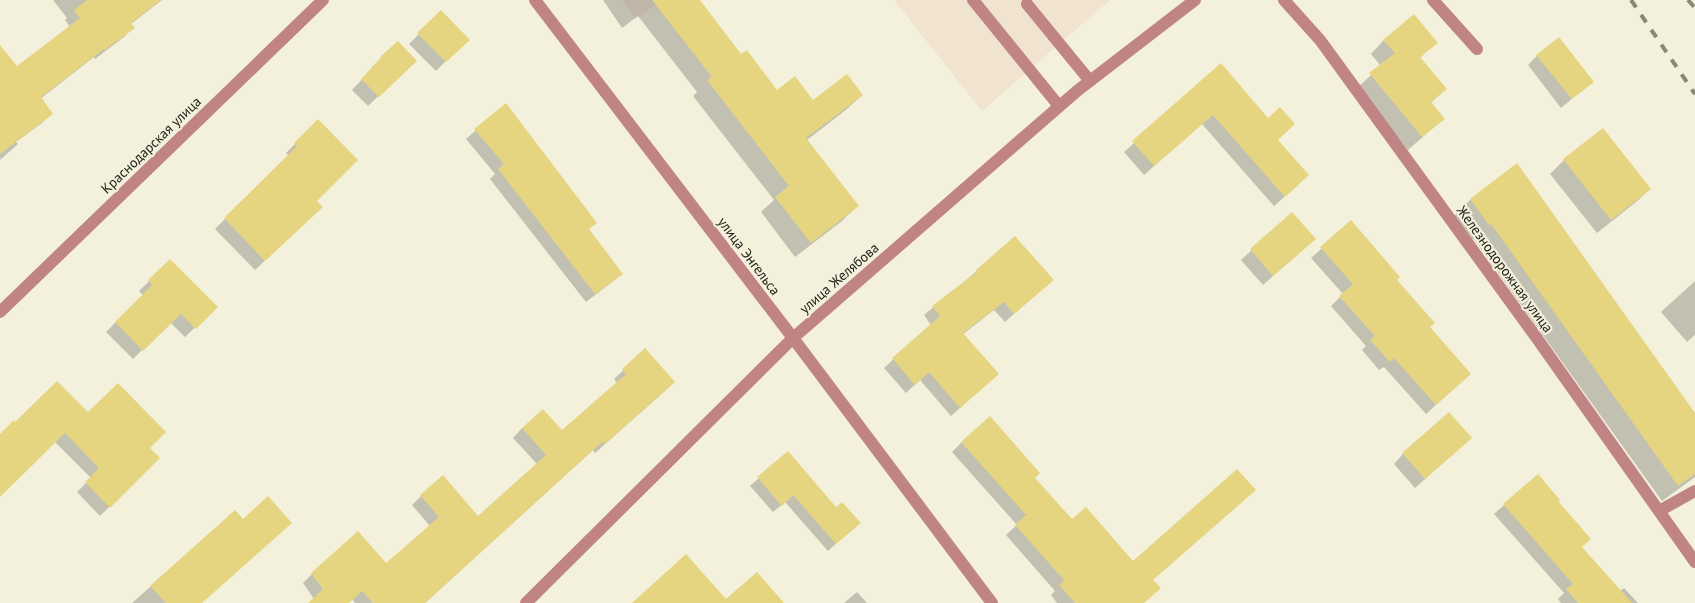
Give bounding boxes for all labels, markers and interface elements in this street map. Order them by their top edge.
street label: Краснодарская улица [97,93,205,197]
street label: Железнодорожная улица [1452,201,1557,336]
street label: улица Энгельса [714,213,784,299]
street label: улица Желябова [796,239,883,317]

